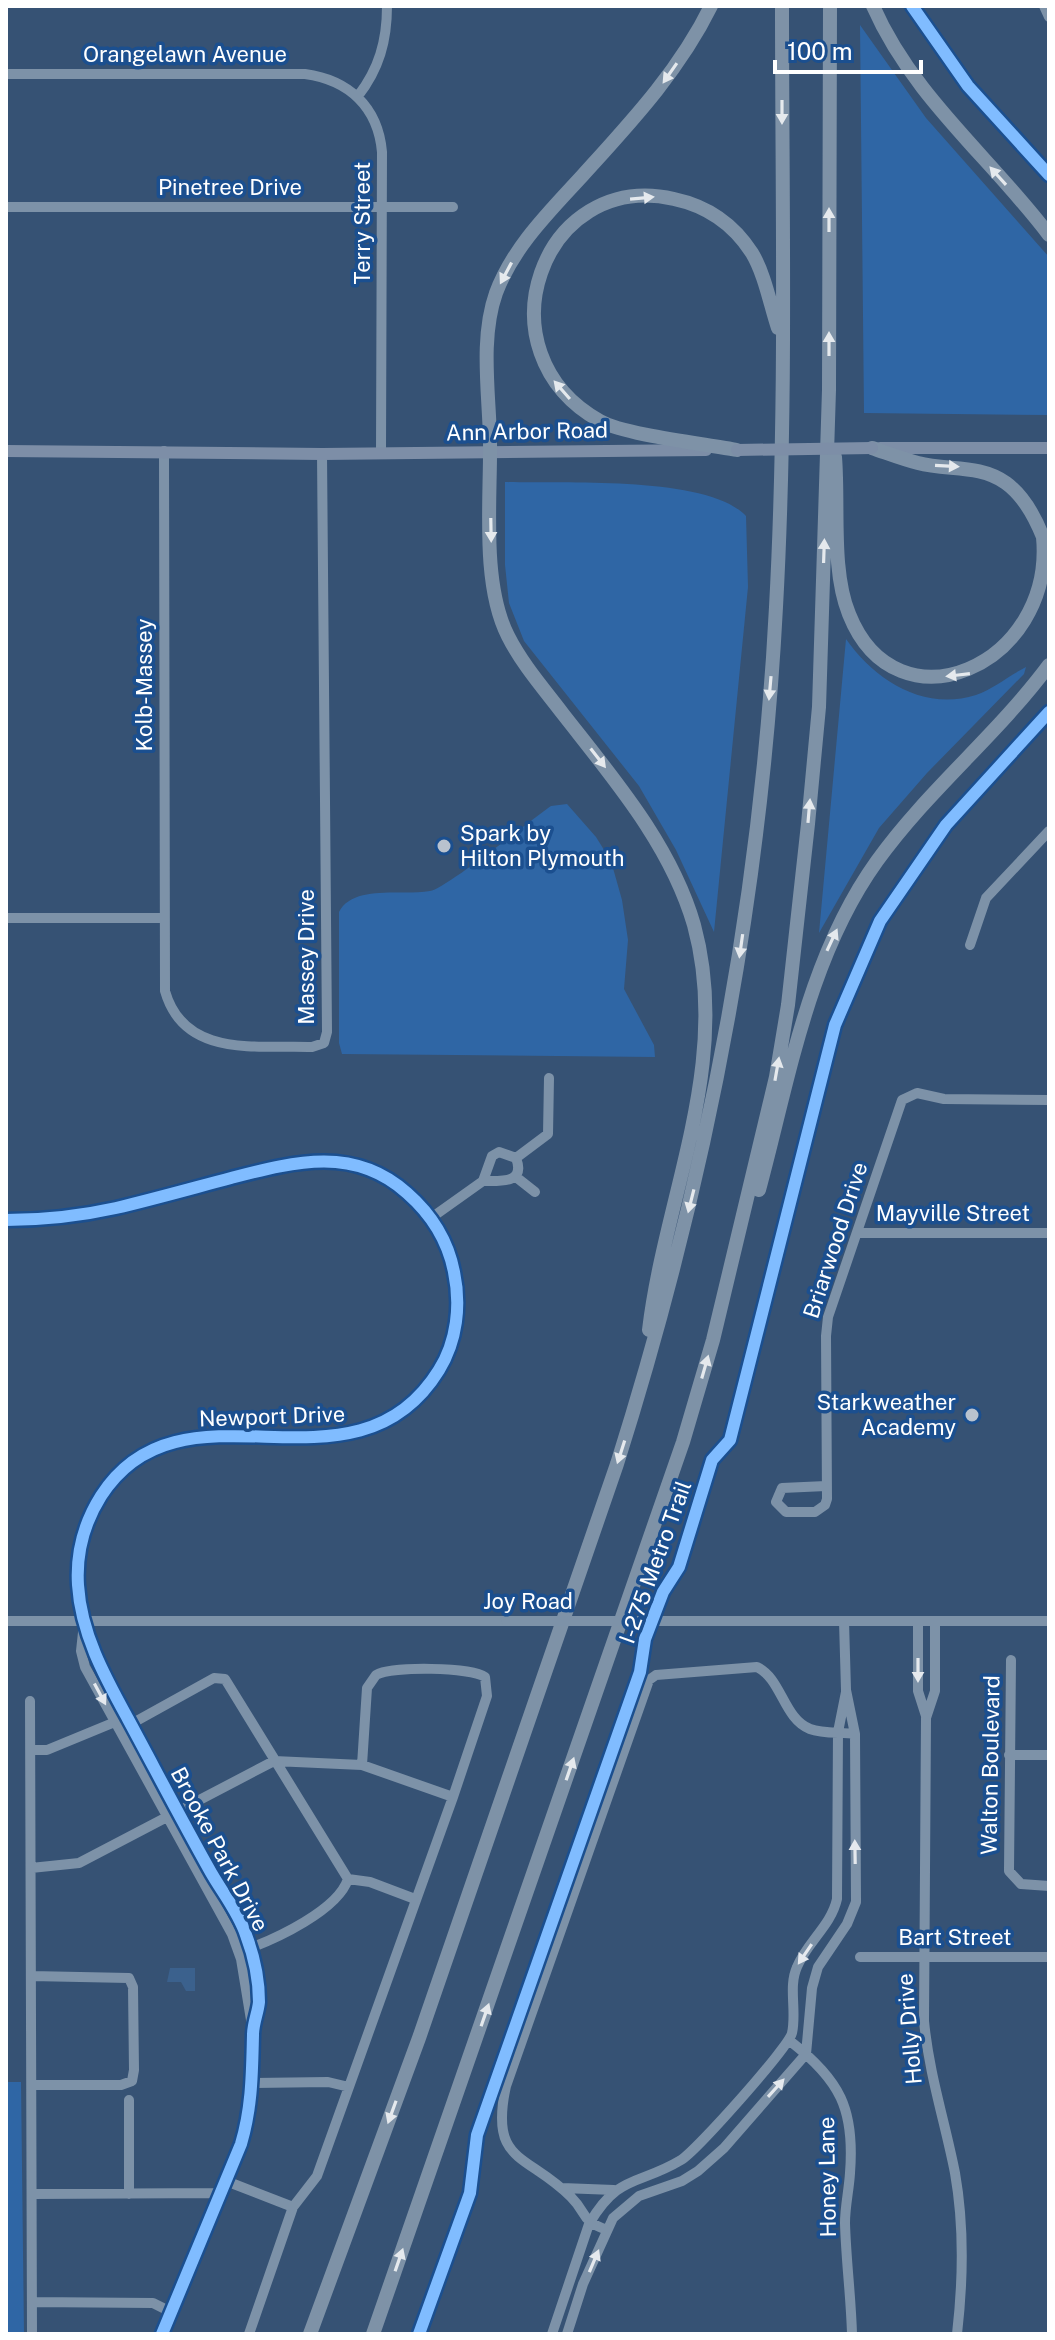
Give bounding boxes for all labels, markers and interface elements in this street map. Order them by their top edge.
scale bar [775,24,921,74]
text: 100 m [787,37,853,65]
street label: Orangelawn Avenue [83,41,287,67]
one-way arrow [663,62,678,83]
one-way arrow [776,100,788,125]
street label: Terry Street [349,162,375,284]
one-way arrow [989,167,1007,186]
street label: Pinetree Drive [158,174,302,200]
one-way arrow [630,191,655,204]
one-way arrow [823,207,836,232]
one-way arrow [500,262,513,285]
one-way arrow [823,331,835,356]
one-way arrow [554,381,571,401]
street label: Ann Arbor Road [446,417,608,445]
one-way arrow [935,460,960,473]
one-way arrow [485,518,498,543]
one-way arrow [818,538,831,563]
street label: Kolb-Massey [131,618,157,751]
one-way arrow [945,669,970,682]
one-way arrow [763,676,776,701]
one-way arrow [589,748,606,768]
one-way arrow [803,798,816,823]
place label: Spark by Hilton Plymouth [460,820,624,871]
marker: Spark by Hilton Plymouth [435,837,453,855]
street label: Massey Drive [293,889,319,1025]
one-way arrow [825,928,839,951]
one-way arrow [734,934,747,959]
one-way arrow [771,1056,783,1081]
street label: Briarwood Drive [797,1159,873,1321]
one-way arrow [684,1189,696,1214]
street label: Mayville Street [876,1200,1030,1226]
one-way arrow [699,1355,712,1379]
place label: Starkweather Academy [817,1389,956,1440]
street label: Newport Drive [198,1400,346,1432]
marker: Starkweather Academy [963,1406,981,1424]
one-way arrow [614,1440,627,1464]
street label: I-275 Metro Trail [614,1477,696,1647]
street label: Joy Road [483,1588,573,1614]
one-way arrow [912,1658,924,1683]
street label: Walton Boulevard [975,1675,1005,1855]
one-way arrow [93,1683,107,1706]
one-way arrow [564,1757,576,1781]
street label: Brooke Park Drive [166,1762,274,1936]
one-way arrow [849,1839,861,1864]
street label: Bart Street [898,1924,1012,1950]
one-way arrow [797,1944,812,1965]
street label: Holly Drive [891,1972,927,2086]
one-way arrow [479,2003,491,2027]
one-way arrow [767,2079,785,2098]
one-way arrow [385,2100,398,2124]
street label: Honey Lane [813,2116,841,2238]
one-way arrow [393,2248,405,2272]
one-way arrow [587,2249,600,2273]

